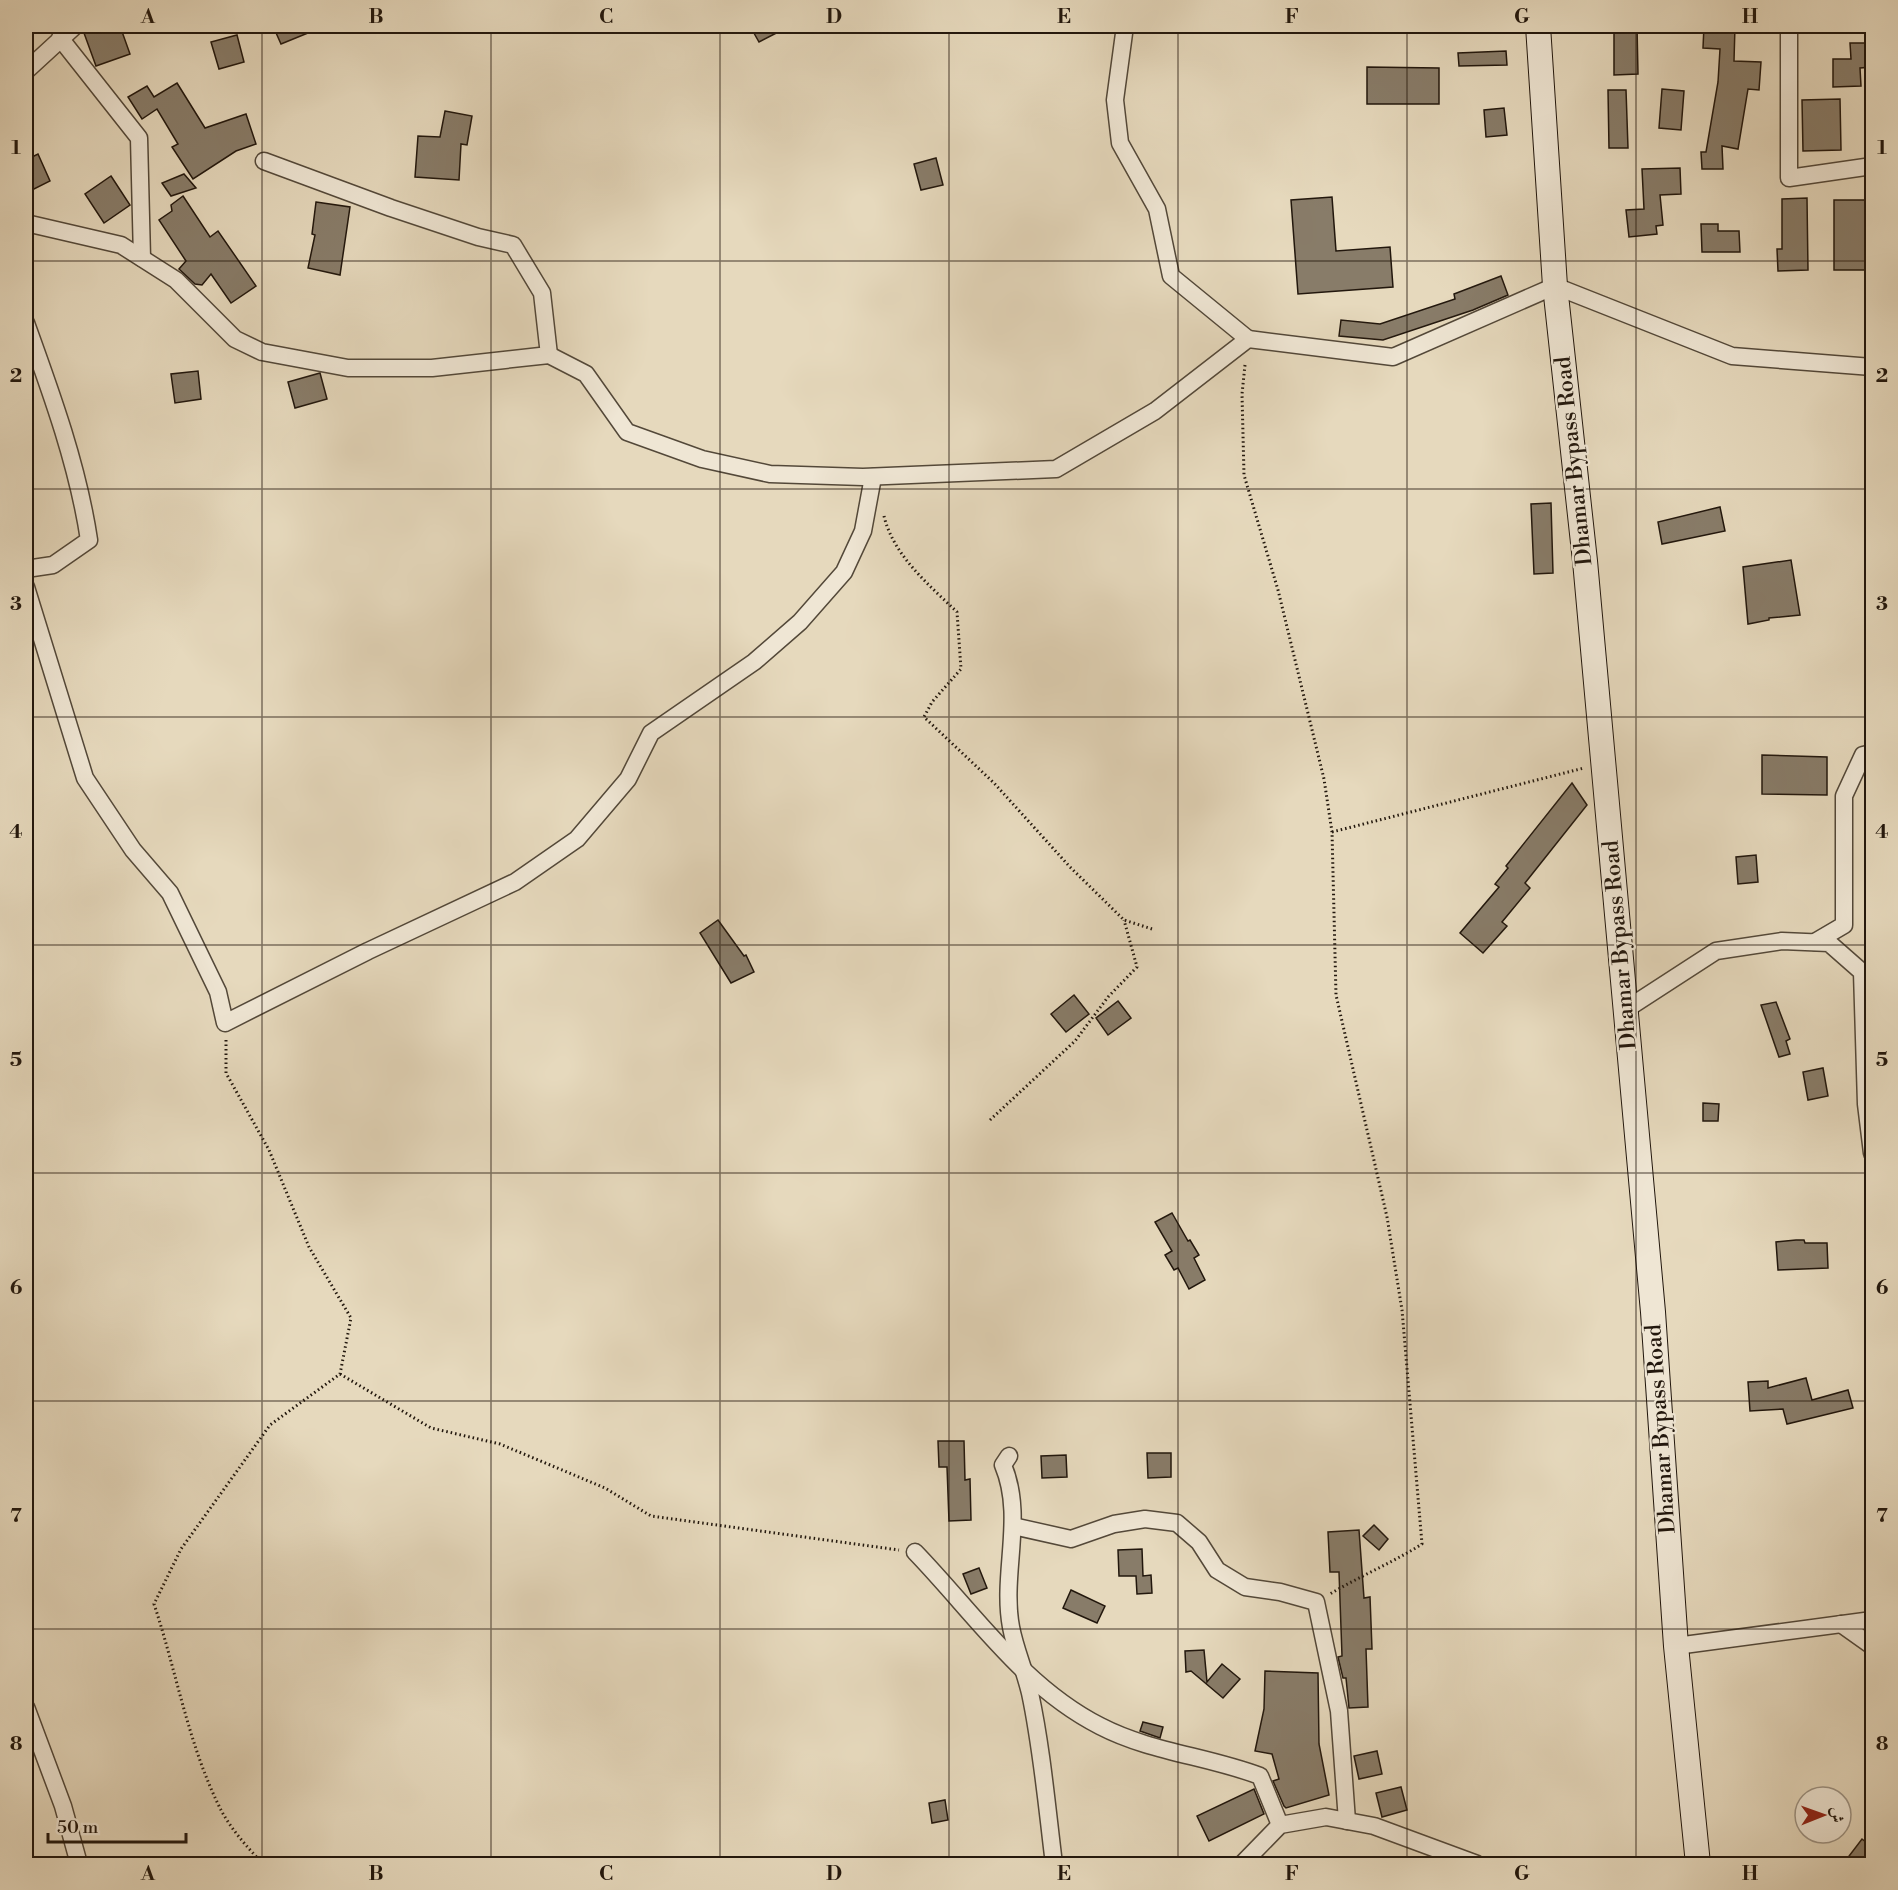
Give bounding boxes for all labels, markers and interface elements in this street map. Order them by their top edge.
text: A [140,5,156,30]
text: B [368,5,384,30]
text: C [599,5,613,30]
text: D [826,5,842,30]
text: E [1057,5,1071,30]
text: F [1285,5,1299,30]
text: G [1514,5,1530,30]
text: H [1742,5,1759,30]
text: 1 [11,136,21,161]
text: 1 [1877,136,1887,161]
street label: Dhamar Bypass Road [1550,355,1598,567]
text: 2 [10,364,22,389]
text: 2 [1876,364,1888,389]
text: 3 [10,592,22,617]
text: 3 [1876,592,1888,617]
text: 4 [9,820,23,845]
text: 4 [1875,820,1889,845]
street label: Dhamar Bypass Road [1597,839,1643,1051]
text: 5 [10,1048,22,1073]
text: 5 [1876,1048,1888,1073]
text: 6 [10,1276,23,1301]
text: 6 [1876,1276,1889,1301]
street label: Dhamar Bypass Road [1640,1323,1682,1535]
text: 7 [10,1504,22,1529]
text: 7 [1876,1504,1888,1529]
text: 8 [10,1732,23,1757]
text: 8 [1876,1732,1889,1757]
north arrow [1793,1785,1853,1845]
scale bar [48,1806,186,1844]
text: ش [1827,1807,1847,1823]
text: 50 m [57,1816,99,1839]
text: A [140,1862,156,1887]
text: B [368,1862,384,1887]
text: C [599,1862,613,1887]
text: D [826,1862,842,1887]
text: E [1057,1862,1071,1887]
text: F [1285,1862,1299,1887]
text: G [1514,1862,1530,1887]
text: H [1742,1862,1759,1887]

